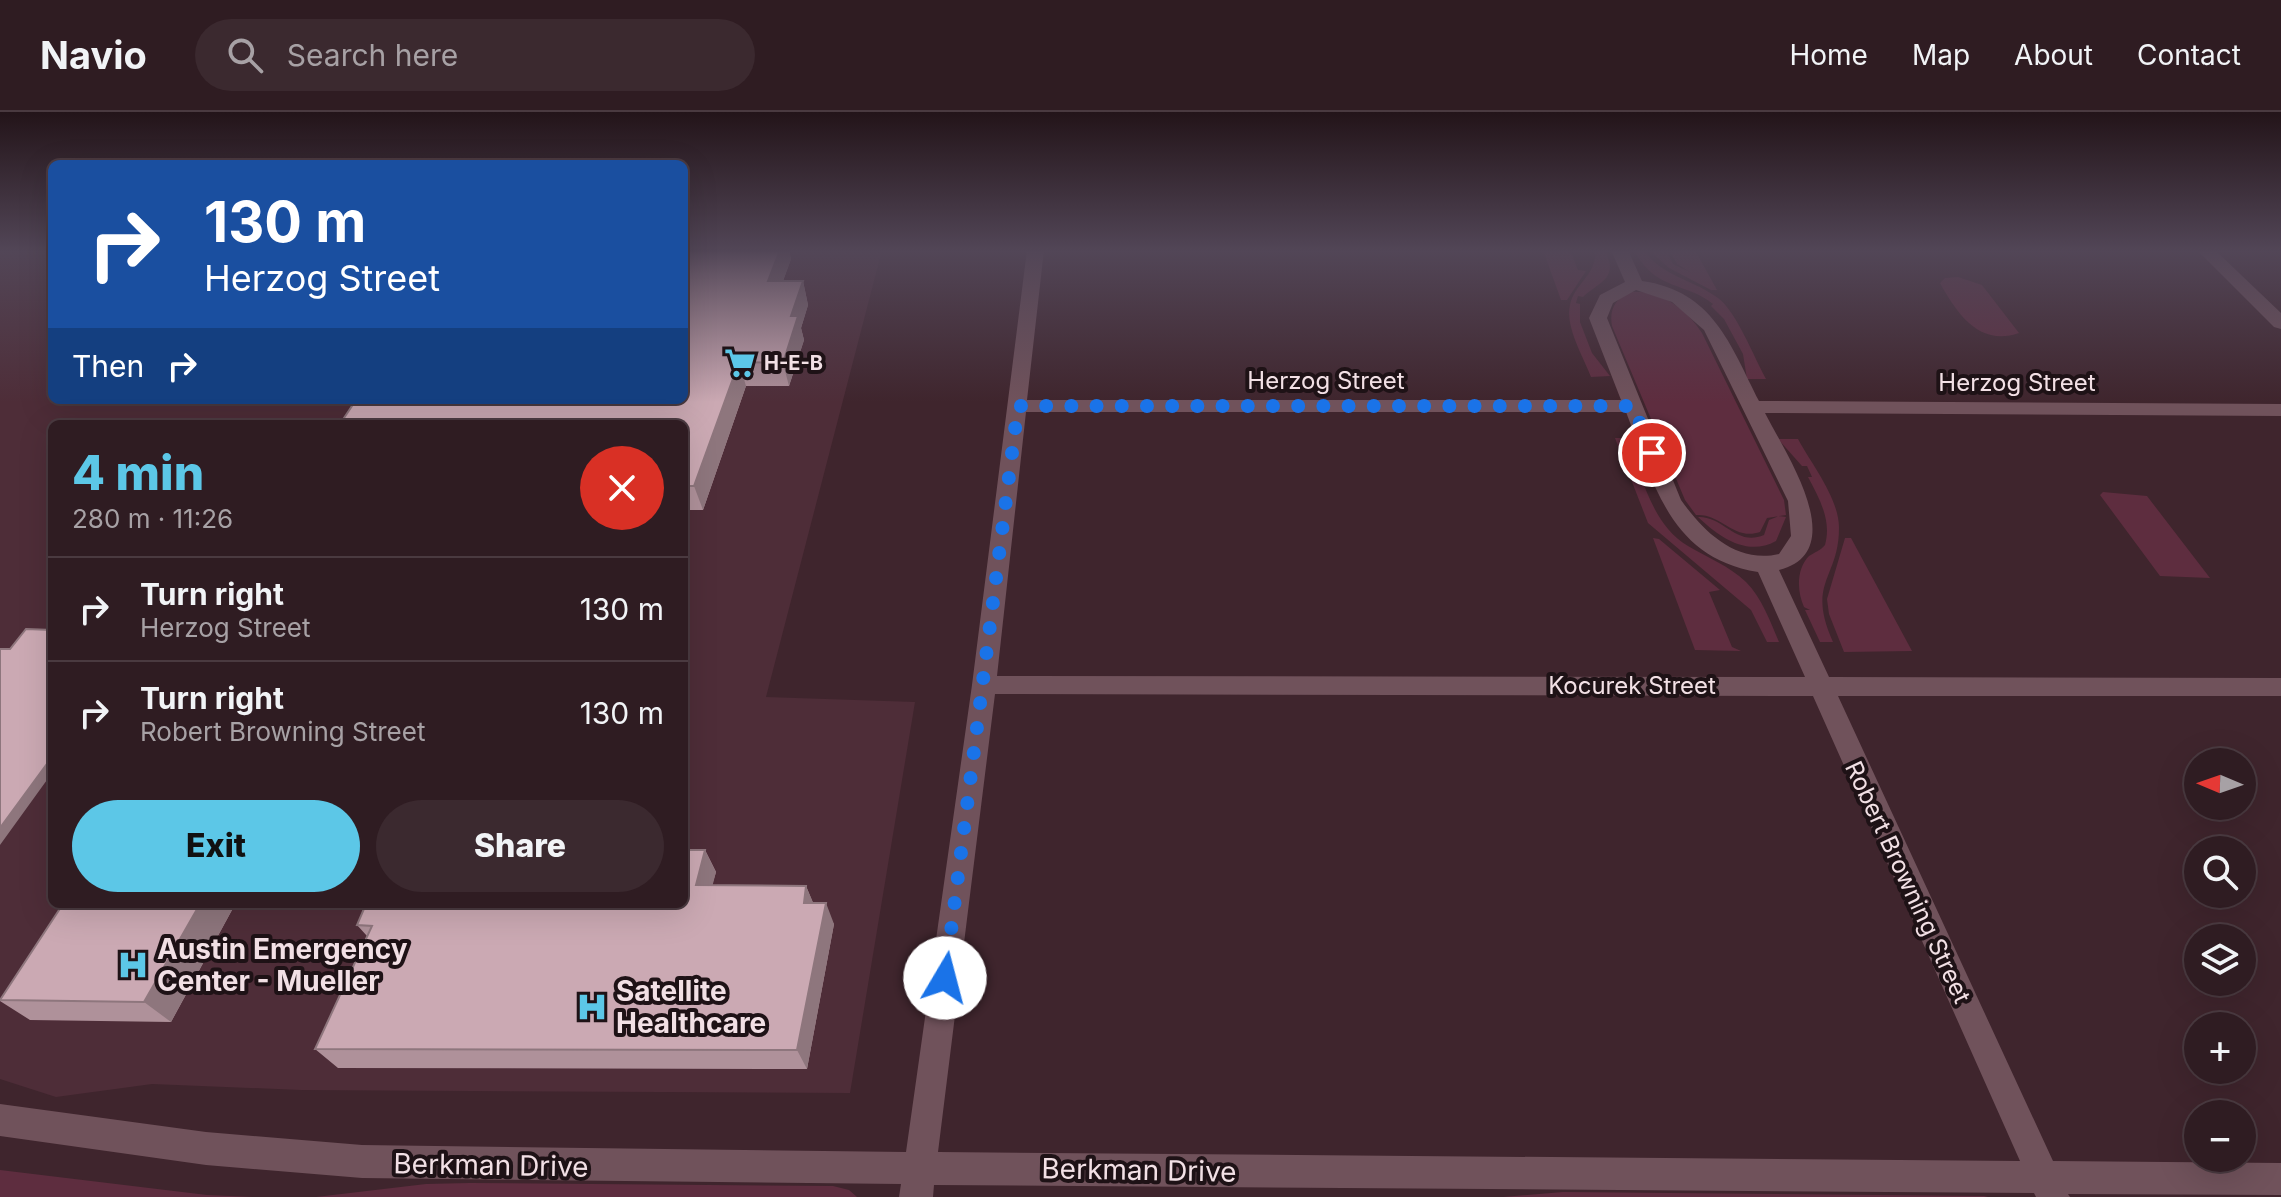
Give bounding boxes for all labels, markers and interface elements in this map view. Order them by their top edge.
search box [195,19,755,91]
text: Navio [40,32,147,78]
icon: search [223,33,267,77]
text: Search here [287,37,458,73]
text: Home [1789,38,1868,72]
text: Map [1912,38,1970,72]
text: About [2014,38,2093,72]
text: Contact [2137,38,2241,72]
text: 130 m [204,188,366,256]
icon: right [72,192,176,296]
text: Herzog Street [204,256,440,300]
icon: right [160,344,204,388]
supermarket icon: H-E-B [723,346,757,380]
text: Then [72,348,144,384]
place label: H-E-B [764,351,823,375]
street label: Herzog Street [1247,366,1405,395]
street label: Herzog Street [1938,368,2096,397]
pin [1618,419,1686,487]
icon: arrive [1630,431,1674,475]
text: 4 min [72,443,204,502]
button: close [580,446,664,530]
text: 280 m · 11:26 [72,503,233,534]
text: Turn right [140,576,284,612]
icon: right [72,587,116,631]
text: 130 m [580,591,664,627]
text: Herzog Street [140,612,310,643]
street label: Kocurek Street [1548,671,1716,700]
text: Turn right [140,680,284,716]
icon: right [72,691,116,735]
text: 130 m [580,695,664,731]
text: Robert Browning Street [140,716,425,747]
north arrow [2184,748,2256,820]
map controls [2184,748,2256,1172]
street label: Robert Browning Street [1839,756,1977,1008]
button: Exit [72,800,360,892]
button: Share [376,800,664,892]
button: search [2184,836,2256,908]
button: layers [2184,924,2256,996]
place label: Austin Emergency Center - Mueller [157,932,408,998]
position arrow [903,936,987,1020]
hospital icon: Austin Emergency Center - Mueller [116,948,150,982]
place label: Satellite Healthcare [616,974,766,1040]
hospital icon: Satellite Healthcare [575,990,609,1024]
button: + [2184,1012,2256,1084]
button: − [2184,1100,2256,1172]
street label: Berkman Drive [393,1146,589,1184]
street label: Berkman Drive [1041,1151,1237,1189]

